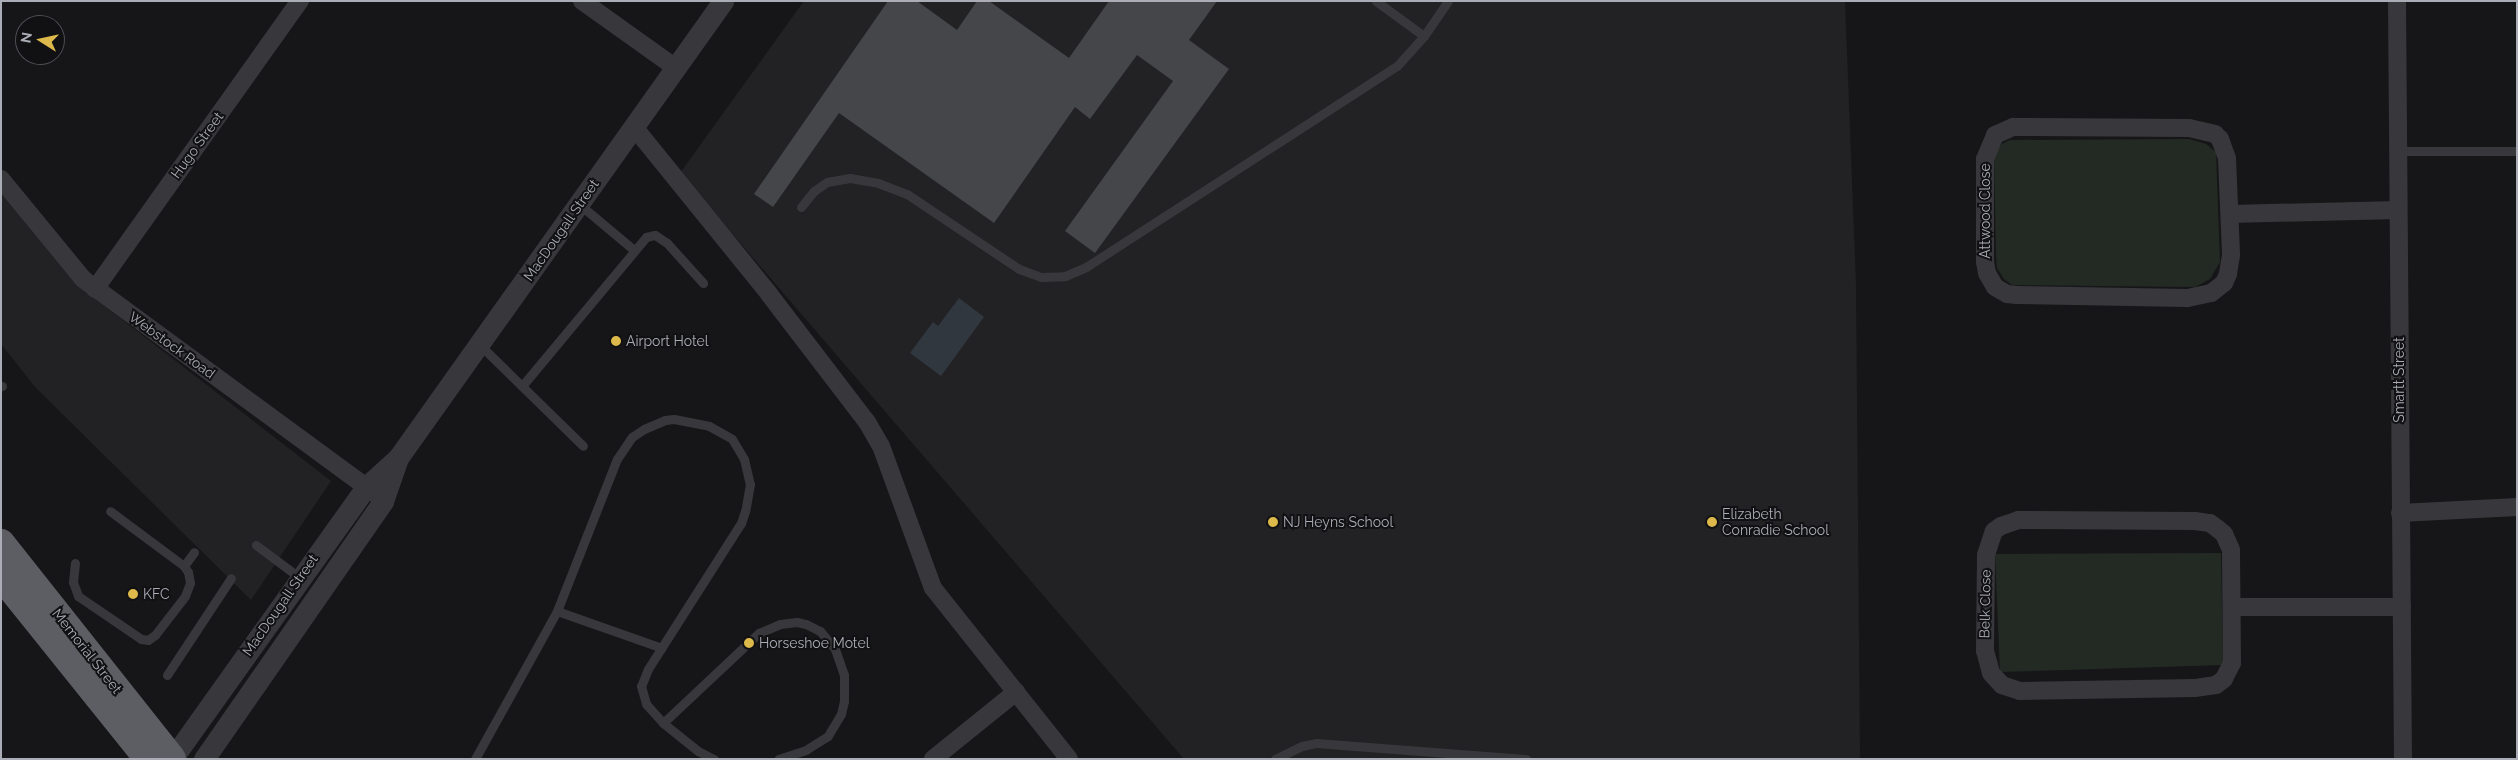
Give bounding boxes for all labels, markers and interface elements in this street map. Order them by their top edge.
north arrow [15,15,65,65]
text: N [17,31,35,44]
street label: Hugo Street [167,109,227,181]
street label: Attwood Close [1977,163,1993,259]
street label: MacDougall Street [520,176,602,284]
street label: Webstock Road [126,308,218,382]
place label: Airport Hotel [626,333,709,349]
marker: Airport Hotel [610,335,622,347]
street label: Smartt Street [2391,337,2407,423]
place label: Elizabeth Conradie School [1722,506,1829,538]
place label: NJ Heyns School [1283,514,1393,530]
marker: NJ Heyns School [1267,516,1279,528]
marker: Elizabeth Conradie School [1706,516,1718,528]
street label: MacDougall Street [239,551,321,659]
street label: Belk Close [1976,569,1994,639]
place label: KFC [143,586,170,602]
marker: KFC [127,588,139,600]
street label: Memorial Street [49,605,125,697]
place label: Horseshoe Motel [759,635,869,651]
marker: Horseshoe Motel [743,637,755,649]

